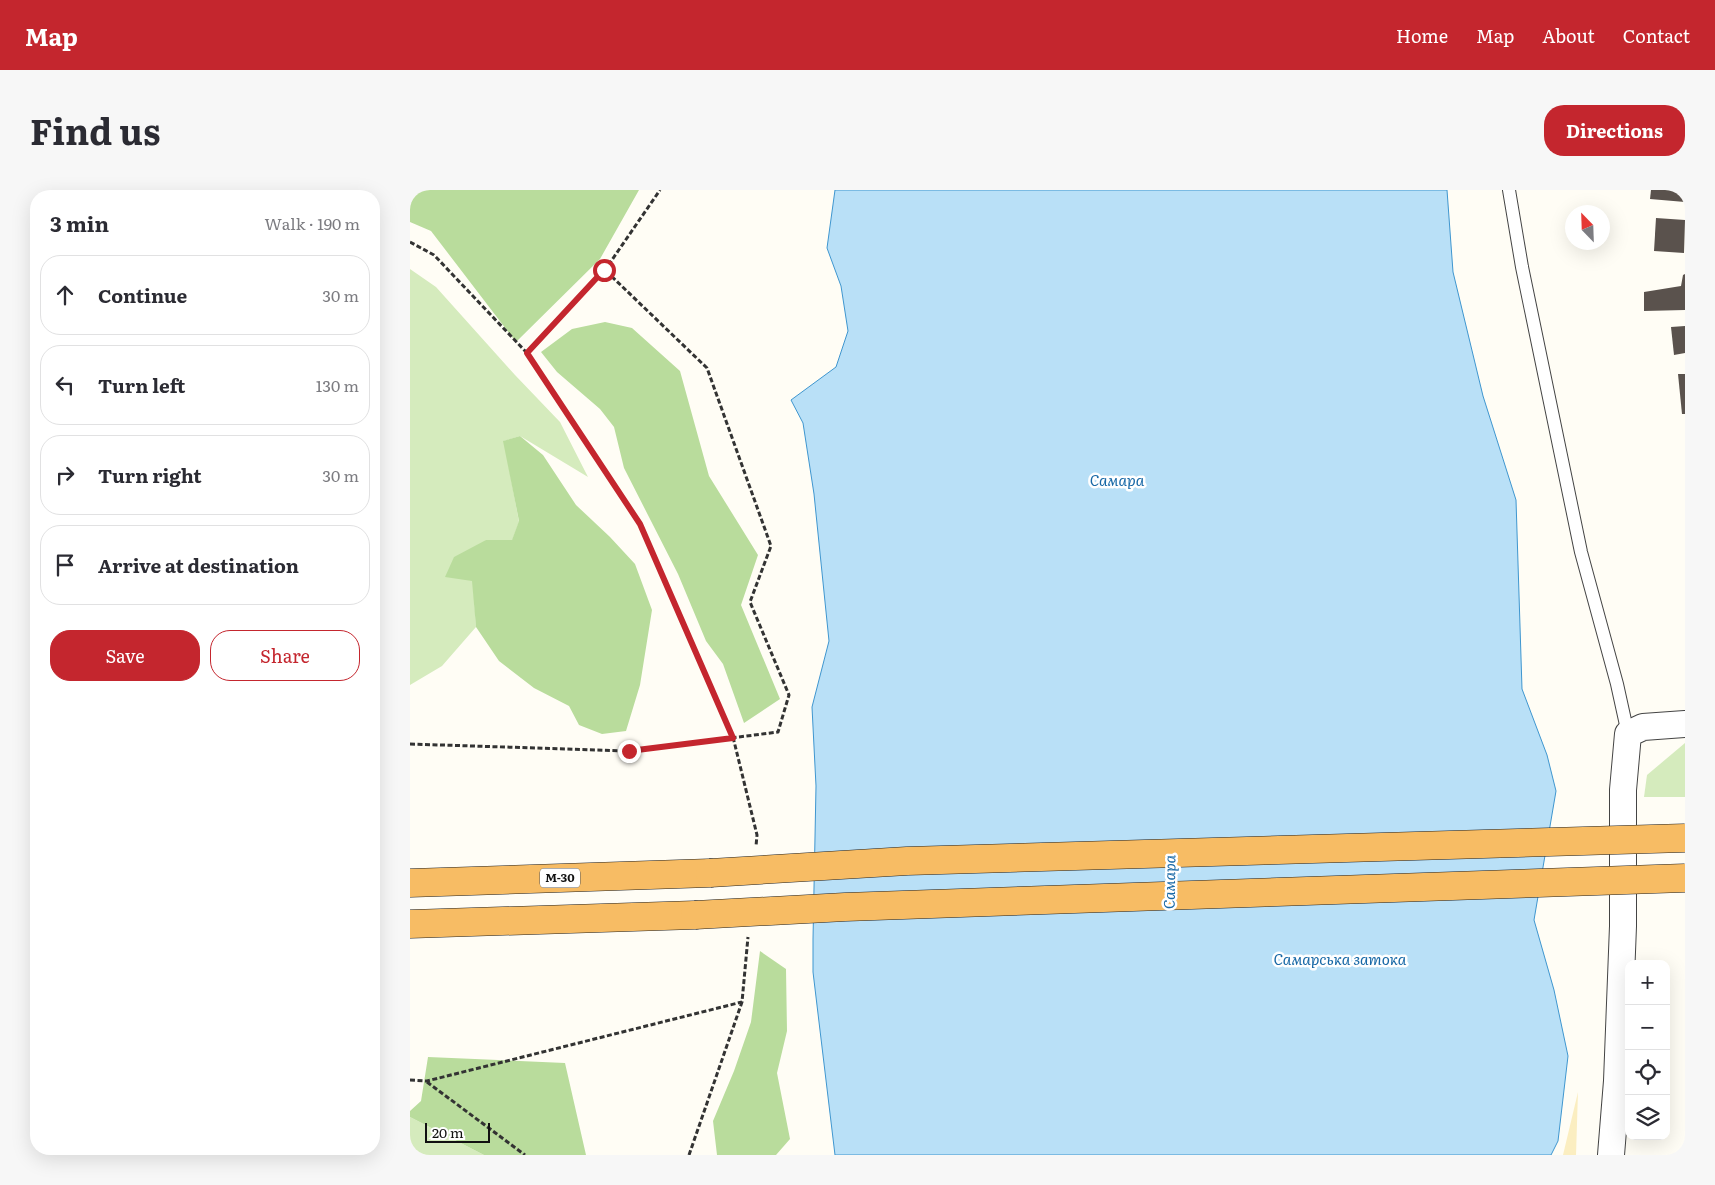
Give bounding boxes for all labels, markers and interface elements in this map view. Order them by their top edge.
text: Map [25,18,78,53]
text: Home [1396,22,1448,49]
text: Map [1476,22,1514,49]
text: About [1542,22,1595,49]
text: Contact [1623,22,1690,49]
text: Find us [30,104,160,156]
button: Directions [1544,105,1685,156]
north arrow [1565,205,1610,250]
text: 3 min [50,207,109,238]
text: Walk · 190 m [264,211,360,235]
route start [593,259,616,282]
icon: ahead [51,281,79,309]
text: Continue [98,281,187,309]
text: 30 m [322,283,359,307]
icon: left [51,371,79,399]
text: Turn left [98,371,185,399]
text: 130 m [316,373,359,397]
icon: right [51,461,79,489]
text: Turn right [98,461,202,489]
text: 30 m [322,463,359,487]
water label: Самара [1090,468,1145,491]
icon: arrive [51,551,79,579]
text: Arrive at destination [98,551,299,579]
button: Save [50,630,200,681]
button: Share [210,630,360,681]
route end [618,740,641,763]
water label: Самара [1157,854,1180,909]
road number: М-30 [540,868,580,888]
water label: Самарська затока [1274,947,1407,970]
map controls [1625,960,1670,1140]
button: + [1625,960,1670,1005]
button: − [1625,1005,1670,1050]
button: locate [1625,1050,1670,1095]
button: layers [1625,1095,1670,1140]
scale bar [425,1120,490,1143]
text: 20 m [432,1122,464,1142]

